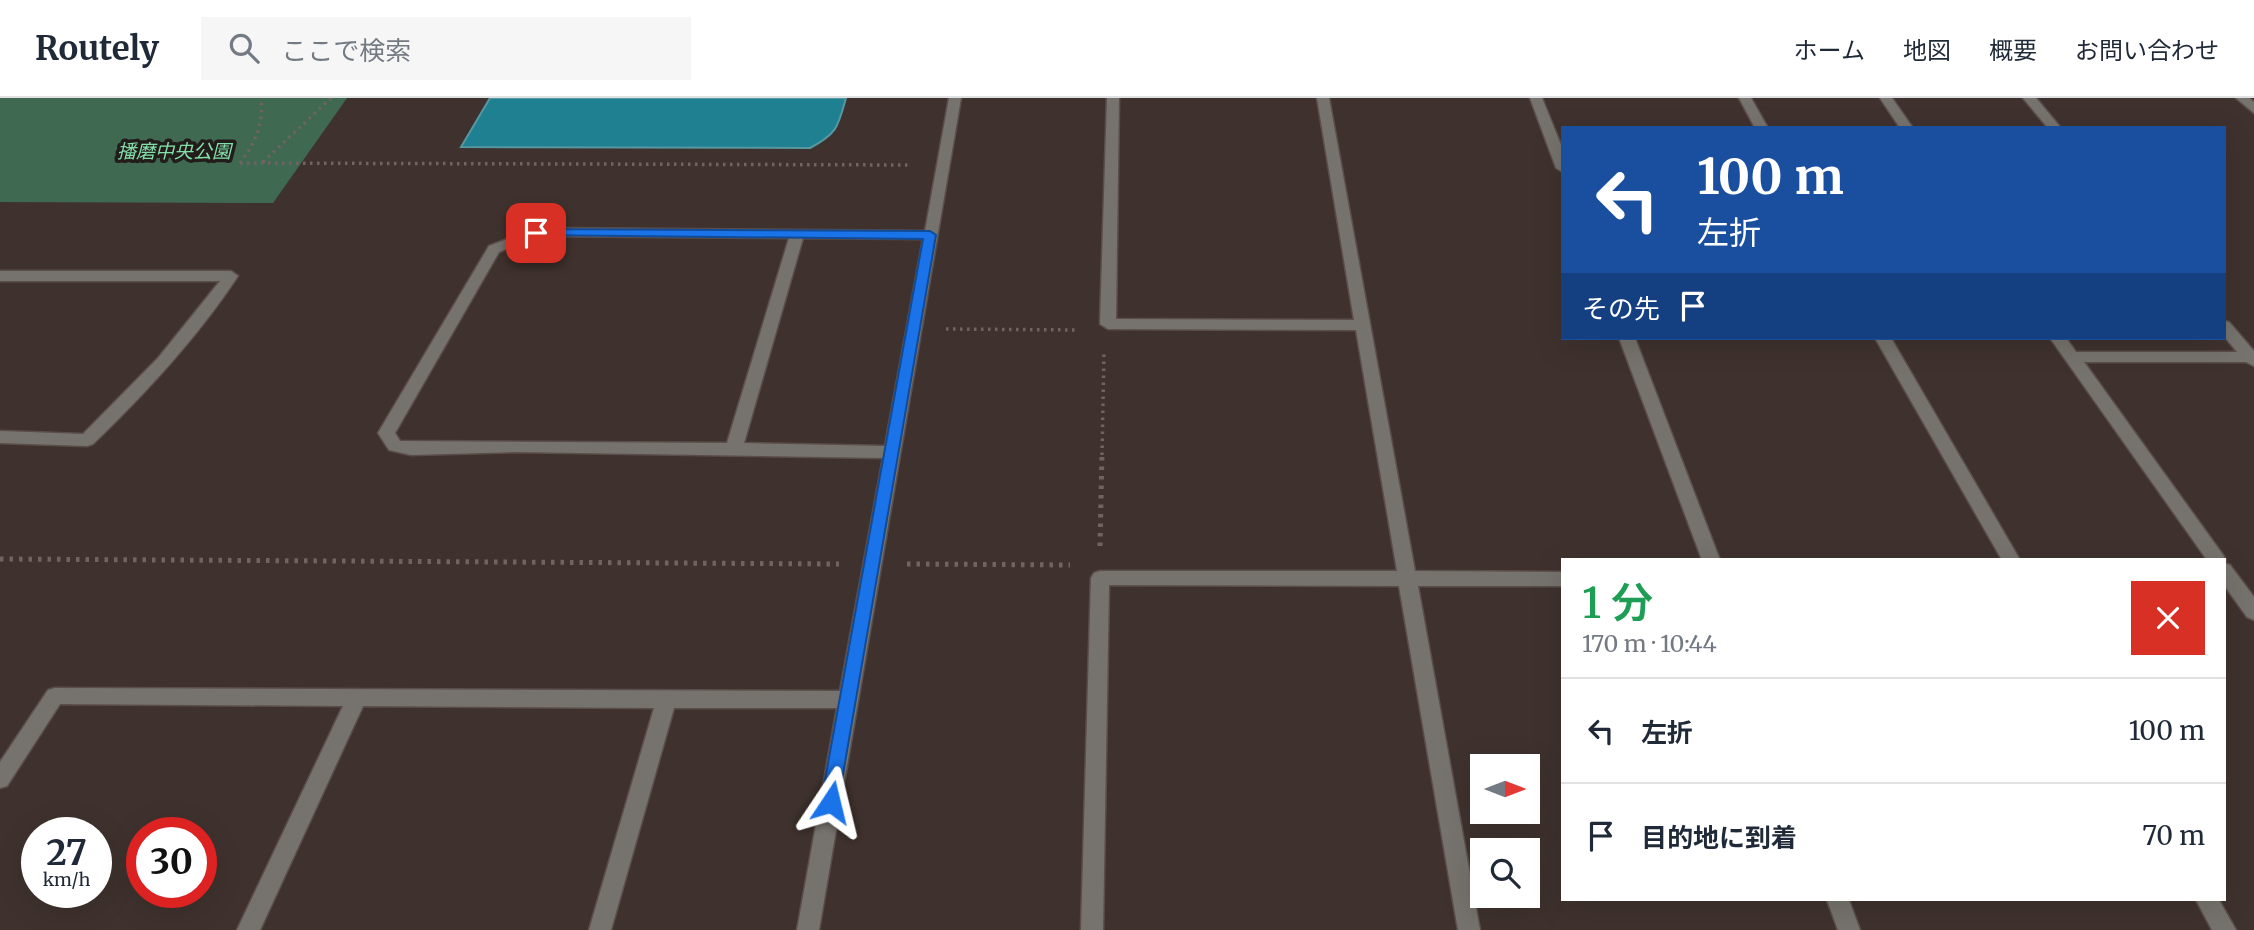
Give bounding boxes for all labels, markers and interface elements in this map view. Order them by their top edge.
search box [201,17,691,80]
text: Routely [35,28,159,69]
icon: search [225,29,263,67]
text: ここで検索 [281,34,411,67]
text: ホーム [1794,35,1865,66]
text: 地図 [1903,35,1951,66]
text: 概要 [1989,35,2037,66]
text: お問い合わせ [2075,35,2219,66]
park label: 播磨中央公園 [117,139,234,163]
text: 100 m [1697,146,1844,207]
icon: left [1582,154,1673,245]
pin [506,203,566,263]
text: 左折 [1697,213,1761,253]
icon: arrive [517,214,555,252]
icon: arrive [1674,287,1712,325]
text: その先 [1582,292,1660,325]
text: 1 分 [1582,577,1653,629]
button: close [2131,581,2205,655]
text: 170 m · 10:44 [1582,629,1717,658]
icon: left [1582,712,1620,750]
text: 100 m [2129,714,2205,747]
text: 左折 [1641,716,1693,749]
north arrow [1470,754,1540,824]
map controls [1470,754,1540,908]
position arrow [794,765,868,839]
speed limit sign: 30 [126,817,217,908]
icon: arrive [1582,817,1620,855]
text: 70 m [2142,819,2205,852]
text: 目的地に到着 [1641,821,1797,854]
text: 27 [46,831,87,875]
button: search [1470,838,1540,908]
text: km/h [43,868,90,891]

